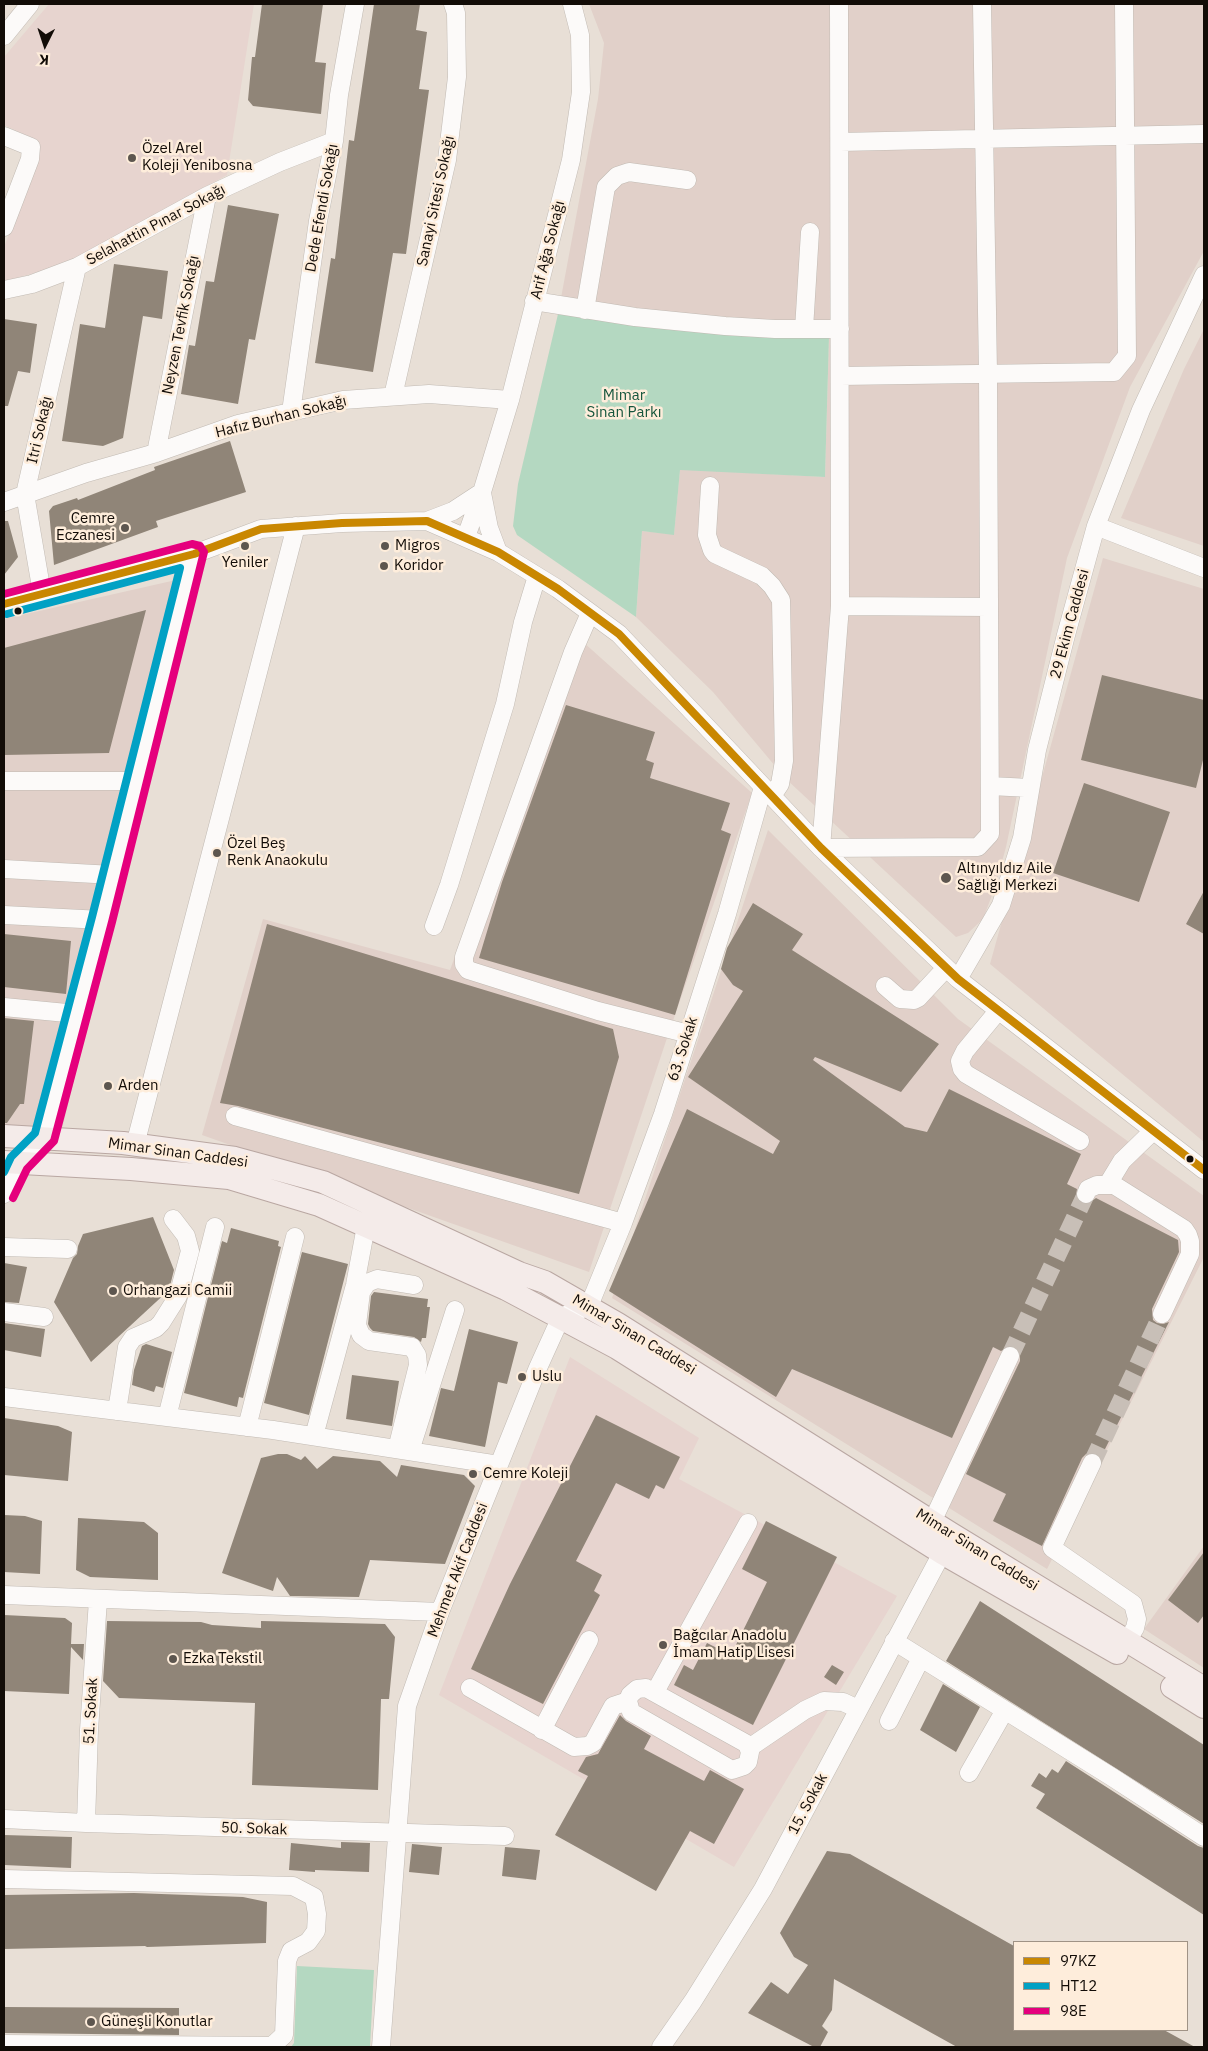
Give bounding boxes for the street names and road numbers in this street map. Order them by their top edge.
street label: Sanayi Sitesi Sokağı [413,134,459,268]
street label: Dede Efendi Sokağı [302,143,342,273]
street label: Selahattin Pınar Sokağı [83,181,229,269]
street label: Arif Ağa Sokağı [527,199,569,301]
street label: Neyzen Tevfik Sokağı [159,254,203,396]
street label: Hafız Burhan Sokağı [213,392,349,442]
street label: Itri Sokağı [24,394,56,466]
street label: 29 Ekim Caddesi [1047,567,1093,681]
street label: 63. Sokak [664,1015,702,1083]
street label: Mimar Sinan Caddesi [107,1134,249,1172]
street label: Mimar Sinan Caddesi [569,1291,699,1379]
street label: Mehmet Akif Caddesi [424,1500,492,1640]
street label: Mimar Sinan Caddesi [912,1505,1042,1595]
street label: 51. Sokak [80,1677,102,1745]
street label: 15. Sokak [784,1770,832,1838]
street label: 50. Sokak [220,1819,288,1839]

